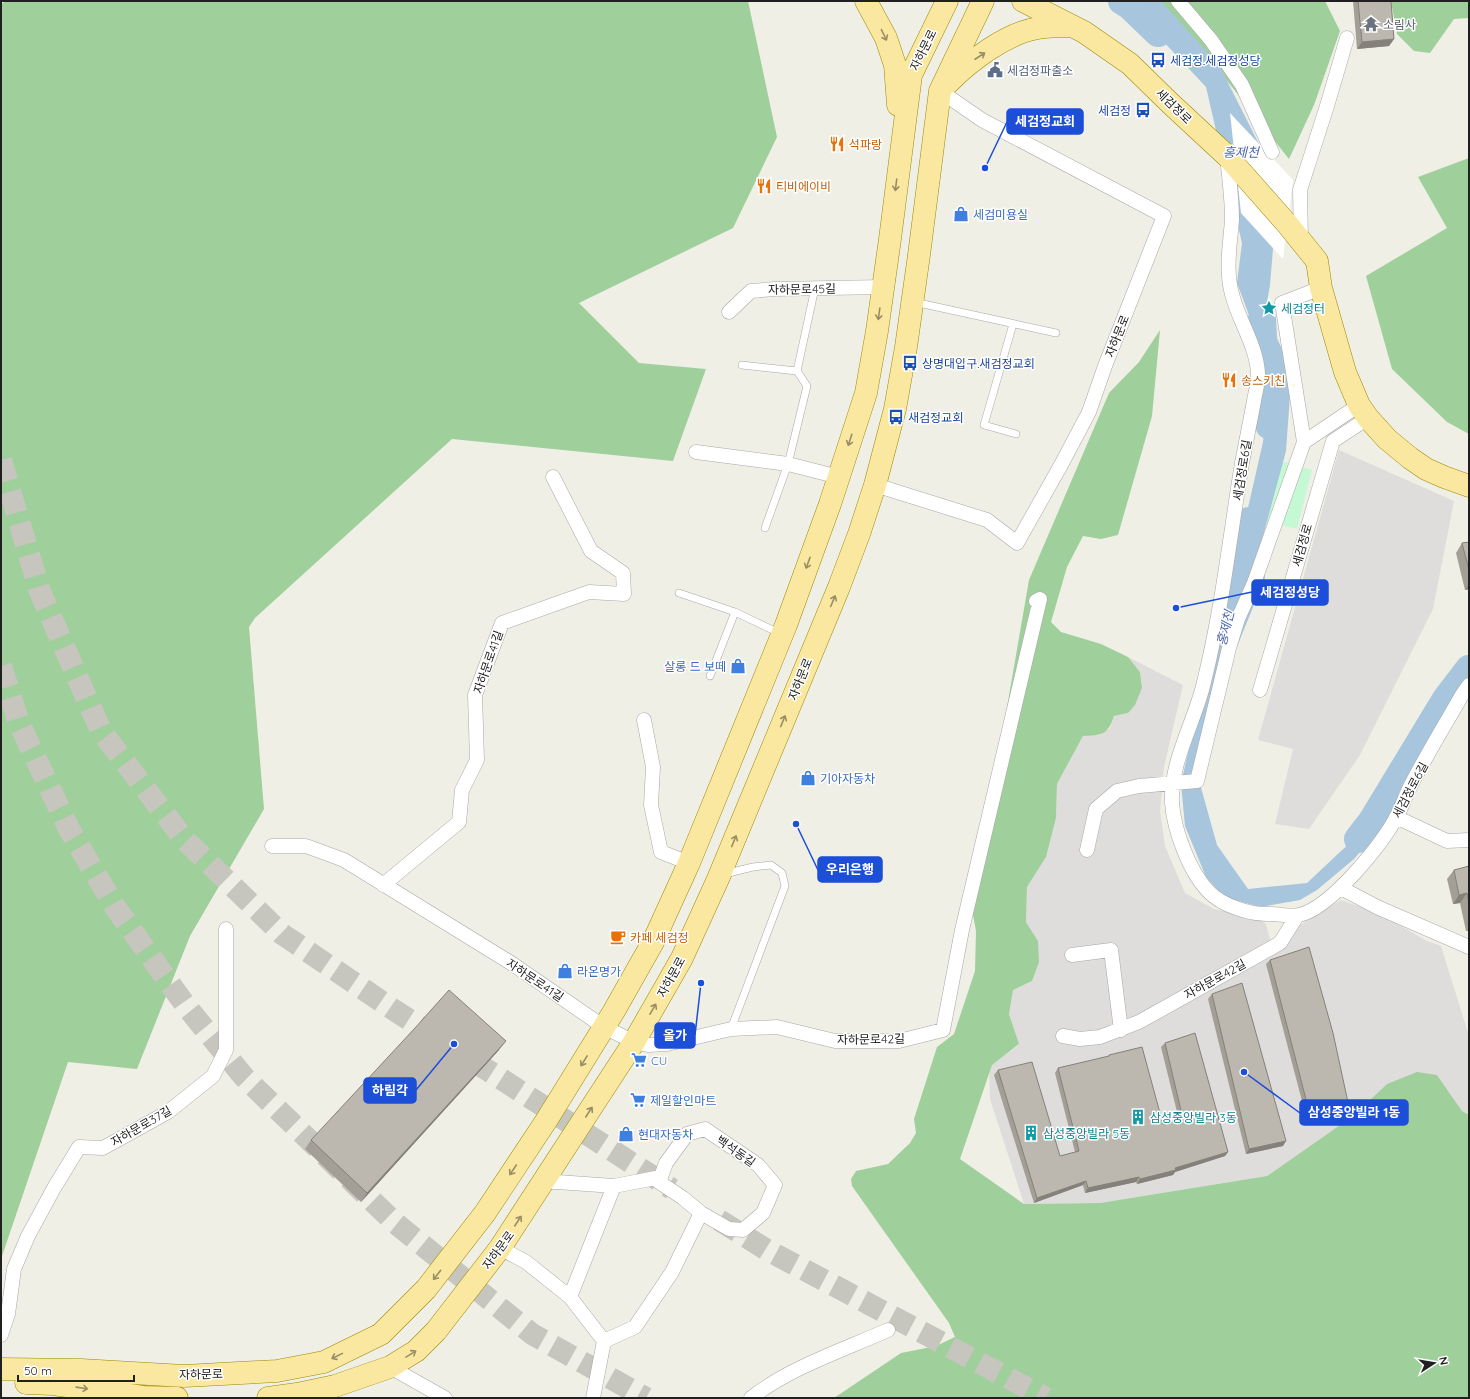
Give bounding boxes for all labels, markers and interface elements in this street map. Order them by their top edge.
temple icon: 소림사 [1362,15,1380,33]
place label: 소림사 [1383,17,1416,32]
street label: 자하문로 [907,27,939,73]
one-way arrow [881,29,888,41]
bus stop icon: 세검정.세검정성당 [1149,51,1167,69]
one-way arrow [974,52,985,60]
place label: 세검정.세검정성당 [1170,53,1261,68]
public building icon: 세검정파출소 [986,61,1004,79]
place label: 세검정파출소 [1007,63,1073,78]
street label: 세검정로 [1153,85,1195,127]
bus stop icon: 세검정 [1134,101,1152,119]
place label: 세검정 [1098,103,1131,118]
callout: 세검정교회 [1007,109,1083,134]
text: 세검정교회 [1015,113,1075,129]
restaurant icon: 석파랑 [828,135,846,153]
place label: 석파랑 [849,137,882,152]
water label: 홍제천 [1223,144,1260,160]
restaurant icon: 티비에이비 [755,177,773,195]
one-way arrow [893,178,900,191]
place label: 티비에이비 [776,179,831,194]
shop icon: 세검미용실 [952,205,970,223]
place label: 세검미용실 [973,207,1028,222]
street label: 자하문로45길 [768,281,836,297]
place icon: 세검정터 [1260,299,1278,317]
place label: 세검정터 [1281,301,1325,316]
one-way arrow [875,307,883,320]
street label: 자하문로 [1102,313,1132,359]
bus stop icon: 상명대입구.새검정교회 [901,354,919,372]
place label: 상명대입구.새검정교회 [922,356,1035,371]
restaurant icon: 송스키친 [1220,371,1238,389]
place label: 송스키친 [1241,373,1285,388]
bus stop icon: 새검정교회 [887,408,905,426]
place label: 새검정교회 [908,410,963,425]
one-way arrow [846,434,854,446]
street label: 세검정로6길 [1230,438,1254,502]
street label: 세검정로 [1289,522,1315,568]
one-way arrow [803,557,811,569]
callout: 세검정성당 [1252,580,1328,605]
text: 세검정성당 [1260,584,1320,600]
one-way arrow [829,595,837,607]
water label: 홍제천 [1213,608,1237,647]
street label: 자하문로41길 [470,628,506,696]
street label: 자하문로 [785,656,815,702]
shop icon: 살롱 드 보떼 [729,657,747,675]
place label: 살롱 드 보떼 [664,659,726,674]
one-way arrow [780,715,787,727]
street label: 세검정로6길 [1389,759,1431,821]
shop icon: 기아자동차 [799,769,817,787]
place label: 기아자동차 [820,771,875,786]
one-way arrow [730,836,738,848]
callout: 우리은행 [818,857,882,882]
text: 우리은행 [826,861,874,877]
cafe icon: 카페 세검정 [609,928,627,946]
place label: 카페 세검정 [630,930,688,945]
street label: 자하문로 [654,954,688,1000]
street label: 자하문로41길 [503,955,567,1005]
street label: 자하문로42길 [1182,956,1248,1002]
shop icon: 라온명가 [556,962,574,980]
place label: 라온명가 [577,964,621,979]
one-way arrow [650,1003,658,1015]
callout: 올가 [655,1023,695,1048]
text: 올가 [663,1027,687,1043]
street label: 자하문로42길 [837,1031,905,1047]
supermarket icon: CU [630,1051,648,1069]
place label: CU [651,1053,667,1068]
one-way arrow [579,1055,587,1067]
callout: 하림각 [364,1078,416,1103]
text: 하림각 [372,1082,408,1098]
supermarket icon: 제일할인마트 [629,1091,647,1109]
place label: 제일할인마트 [650,1093,716,1108]
callout: 삼성중앙빌라 1동 [1300,1100,1408,1125]
street label: 자하문로37길 [108,1103,174,1149]
text: 삼성중앙빌라 1동 [1308,1104,1400,1120]
one-way arrow [585,1106,593,1117]
building icon: 삼성중앙빌라 3동 [1129,1108,1147,1126]
place label: 삼성중앙빌라 3동 [1150,1110,1237,1125]
building icon: 삼성중앙빌라 5동 [1022,1124,1040,1142]
shop icon: 현대자동차 [617,1125,635,1143]
place label: 삼성중앙빌라 5동 [1043,1126,1130,1141]
place label: 현대자동차 [638,1127,693,1142]
street label: 백석동길 [714,1132,758,1170]
one-way arrow [509,1164,517,1176]
one-way arrow [514,1215,522,1226]
street label: 자하문로 [479,1228,517,1272]
one-way arrow [432,1269,441,1280]
north arrow [1414,1343,1454,1383]
one-way arrow [405,1350,416,1358]
one-way arrow [332,1352,344,1360]
text: N [1436,1356,1451,1366]
scale bar [18,1357,134,1383]
text: 50 m [24,1363,52,1378]
street label: 자하문로 [179,1366,223,1382]
one-way arrow [75,1384,88,1392]

